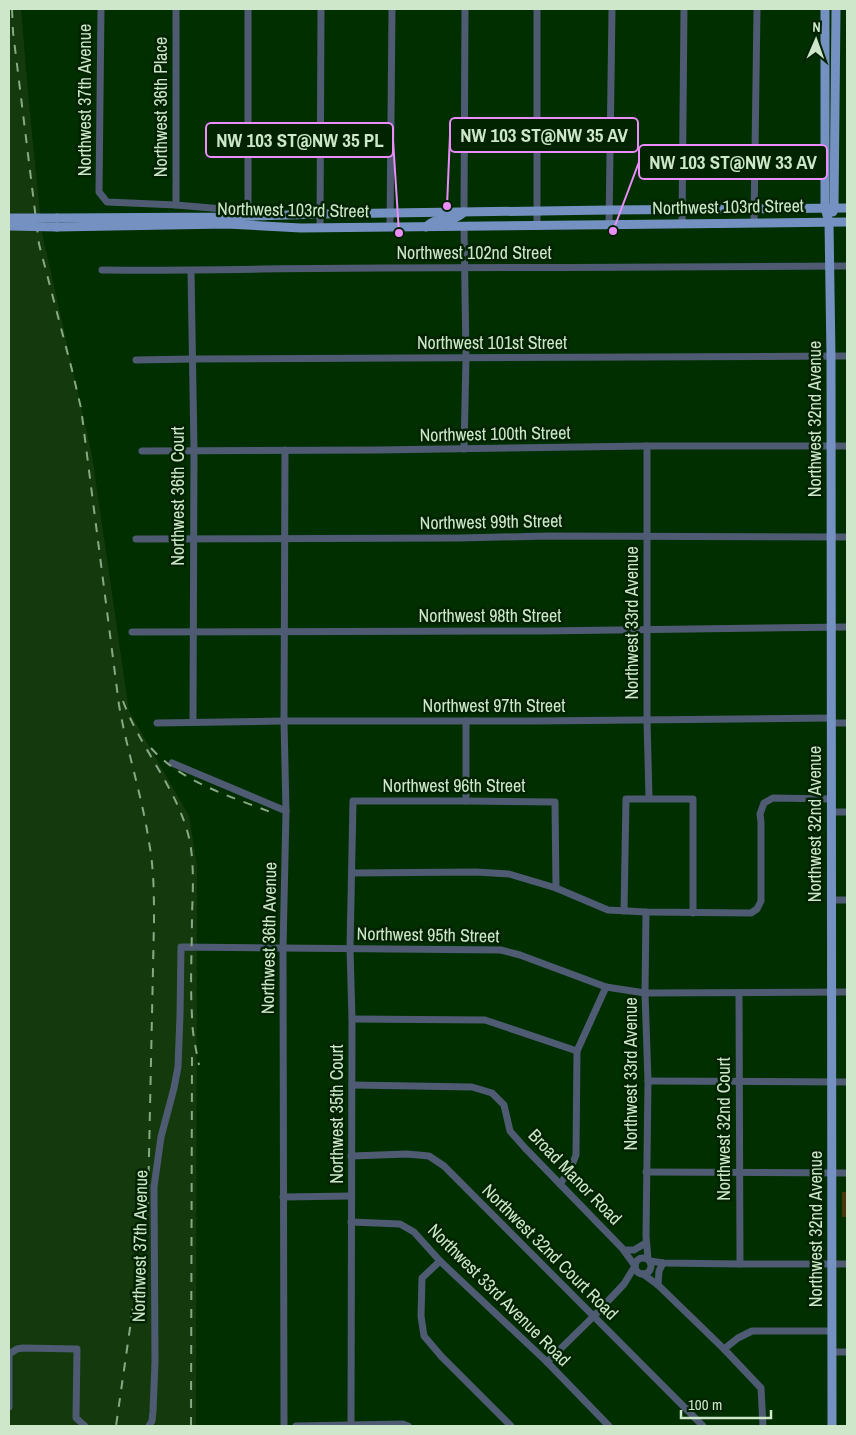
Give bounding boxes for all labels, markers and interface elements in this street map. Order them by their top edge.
north arrow [791,15,841,65]
text: N [812,18,821,36]
street label: Northwest 37th Avenue [72,24,97,176]
street label: Northwest 36th Place [148,37,173,177]
callout: NW 103 ST@NW 35 AV [450,118,638,152]
text: NW 103 ST@NW 35 AV [460,122,628,148]
callout: NW 103 ST@NW 35 PL [206,123,393,157]
text: NW 103 ST@NW 35 PL [216,127,384,153]
callout: NW 103 ST@NW 33 AV [639,145,827,179]
text: NW 103 ST@NW 33 AV [649,149,817,175]
street label: Northwest 103rd Street [652,193,804,220]
street label: Northwest 103rd Street [217,196,369,223]
street label: Northwest 102nd Street [396,240,552,265]
street label: Northwest 101st Street [417,330,567,355]
street label: Northwest 32nd Avenue [802,341,827,497]
street label: Northwest 100th Street [419,420,571,447]
street label: Northwest 36th Court [165,426,190,566]
street label: Northwest 99th Street [419,508,563,535]
street label: Northwest 33rd Avenue [619,546,644,700]
street label: Northwest 98th Street [419,603,561,628]
street label: Northwest 97th Street [423,693,565,718]
street label: Northwest 32nd Avenue [802,746,827,902]
street label: Northwest 96th Street [383,773,525,798]
street label: Northwest 36th Avenue [255,862,282,1014]
street label: Northwest 95th Street [356,921,500,948]
street label: Northwest 33rd Avenue [618,997,643,1151]
street label: Northwest 35th Court [324,1044,349,1184]
street label: Northwest 32nd Court [711,1057,736,1201]
street label: Broad Manor Road [523,1123,628,1230]
street label: Northwest 32nd Avenue [803,1151,828,1307]
street label: Northwest 37th Avenue [126,1170,153,1322]
street label: Northwest 32nd Court Road [477,1178,624,1325]
street label: Northwest 33rd Avenue Road [422,1218,576,1372]
scale bar [681,1388,771,1420]
text: 100 m [688,1394,722,1415]

